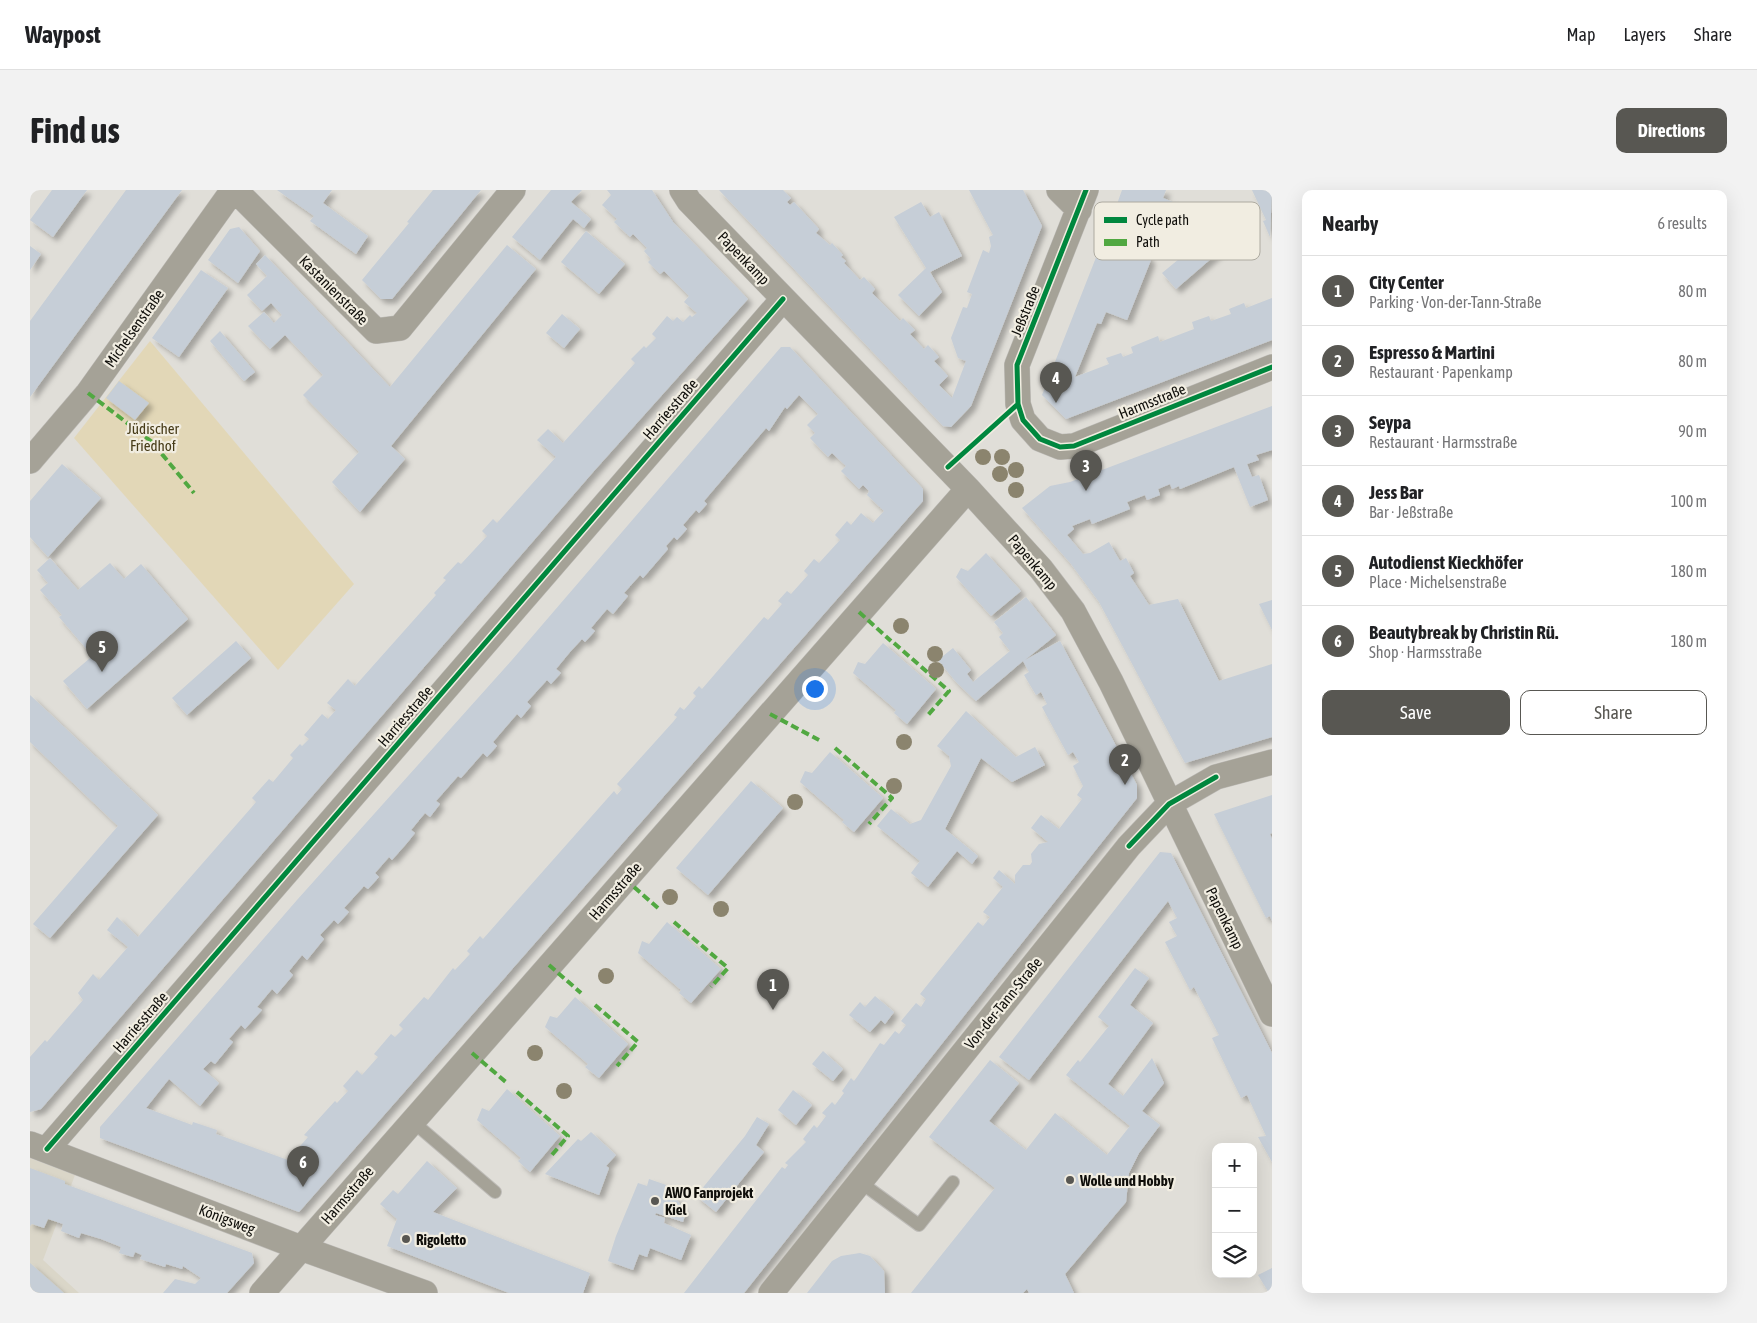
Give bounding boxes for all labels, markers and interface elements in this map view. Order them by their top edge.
text: Waypost [25,21,101,48]
text: Map [1566,24,1595,45]
text: Layers [1623,24,1666,45]
text: Share [1694,24,1732,45]
button: Directions [1616,108,1727,153]
text: Find us [30,110,120,150]
legend [1094,202,1260,260]
text: Nearby [1322,211,1378,235]
text: Cycle path [1136,212,1189,228]
text: 6 results [1657,214,1707,232]
street label: Papenkamp [715,228,773,288]
text: Path [1136,234,1160,250]
street label: Kastanienstraße [296,252,372,328]
text: City Center [1369,271,1444,293]
text: 1 [1334,282,1342,300]
text: 80 m [1678,282,1707,300]
street label: Jeßstraße [1007,283,1043,339]
street label: Michelsenstraße [101,286,167,370]
text: Parking · Von-der-Tann-Straße [1369,293,1542,311]
text: Espresso & Martini [1369,341,1495,363]
text: 2 [1334,352,1342,370]
text: 80 m [1678,352,1707,370]
pin: 4 [1040,362,1072,403]
text: Restaurant · Papenkamp [1369,363,1513,381]
street label: Harriesstraße [639,375,701,443]
street label: Harmsstraße [1116,380,1188,422]
text: Seypa [1369,411,1411,433]
park label: Jüdischer Friedhof [127,420,180,454]
text: 3 [1334,422,1342,440]
text: 90 m [1678,422,1707,440]
text: Restaurant · Harmsstraße [1369,433,1517,451]
pin: 3 [1070,450,1102,491]
text: Jess Bar [1369,481,1423,503]
text: 4 [1334,492,1342,510]
text: 100 m [1671,492,1707,510]
text: Bar · Jeßstraße [1369,503,1453,521]
street label: Papenkamp [1005,531,1061,593]
text: Autodienst Kieckhöfer [1369,551,1523,573]
text: 5 [1334,562,1342,580]
text: 180 m [1671,562,1707,580]
text: Place · Michelsenstraße [1369,573,1507,591]
text: Beautybreak by Christin Rü. [1369,621,1558,643]
pin: 5 [86,631,118,672]
text: 6 [1334,632,1342,650]
text: 180 m [1671,632,1707,650]
text: Shop · Harmsstraße [1369,643,1482,661]
your location [802,676,828,702]
street label: Harriesstraße [374,682,436,750]
button: Save [1322,690,1510,735]
button: Share [1520,690,1707,735]
pin: 2 [1109,744,1141,785]
street label: Harmsstraße [585,859,645,923]
street label: Papenkamp [1203,884,1247,952]
street label: Von-der-Tann-Straße [961,954,1045,1052]
pin: 1 [757,969,789,1010]
street label: Harriesstraße [109,988,171,1056]
map controls [1212,1143,1257,1278]
button: + [1212,1143,1257,1188]
pin: 6 [287,1146,319,1187]
street label: Harmsstraße [317,1163,377,1227]
place label: Wolle und Hobby [1079,1172,1175,1189]
marker: Wolle und Hobby [1064,1174,1076,1186]
place label: AWO Fanprojekt Kiel [664,1184,754,1218]
button: − [1212,1188,1257,1233]
marker: AWO Fanprojekt Kiel [649,1195,661,1207]
street label: Königsweg [197,1201,258,1238]
place label: Rigoletto [416,1231,466,1248]
marker: Rigoletto [400,1233,412,1245]
button: layers [1212,1233,1257,1278]

